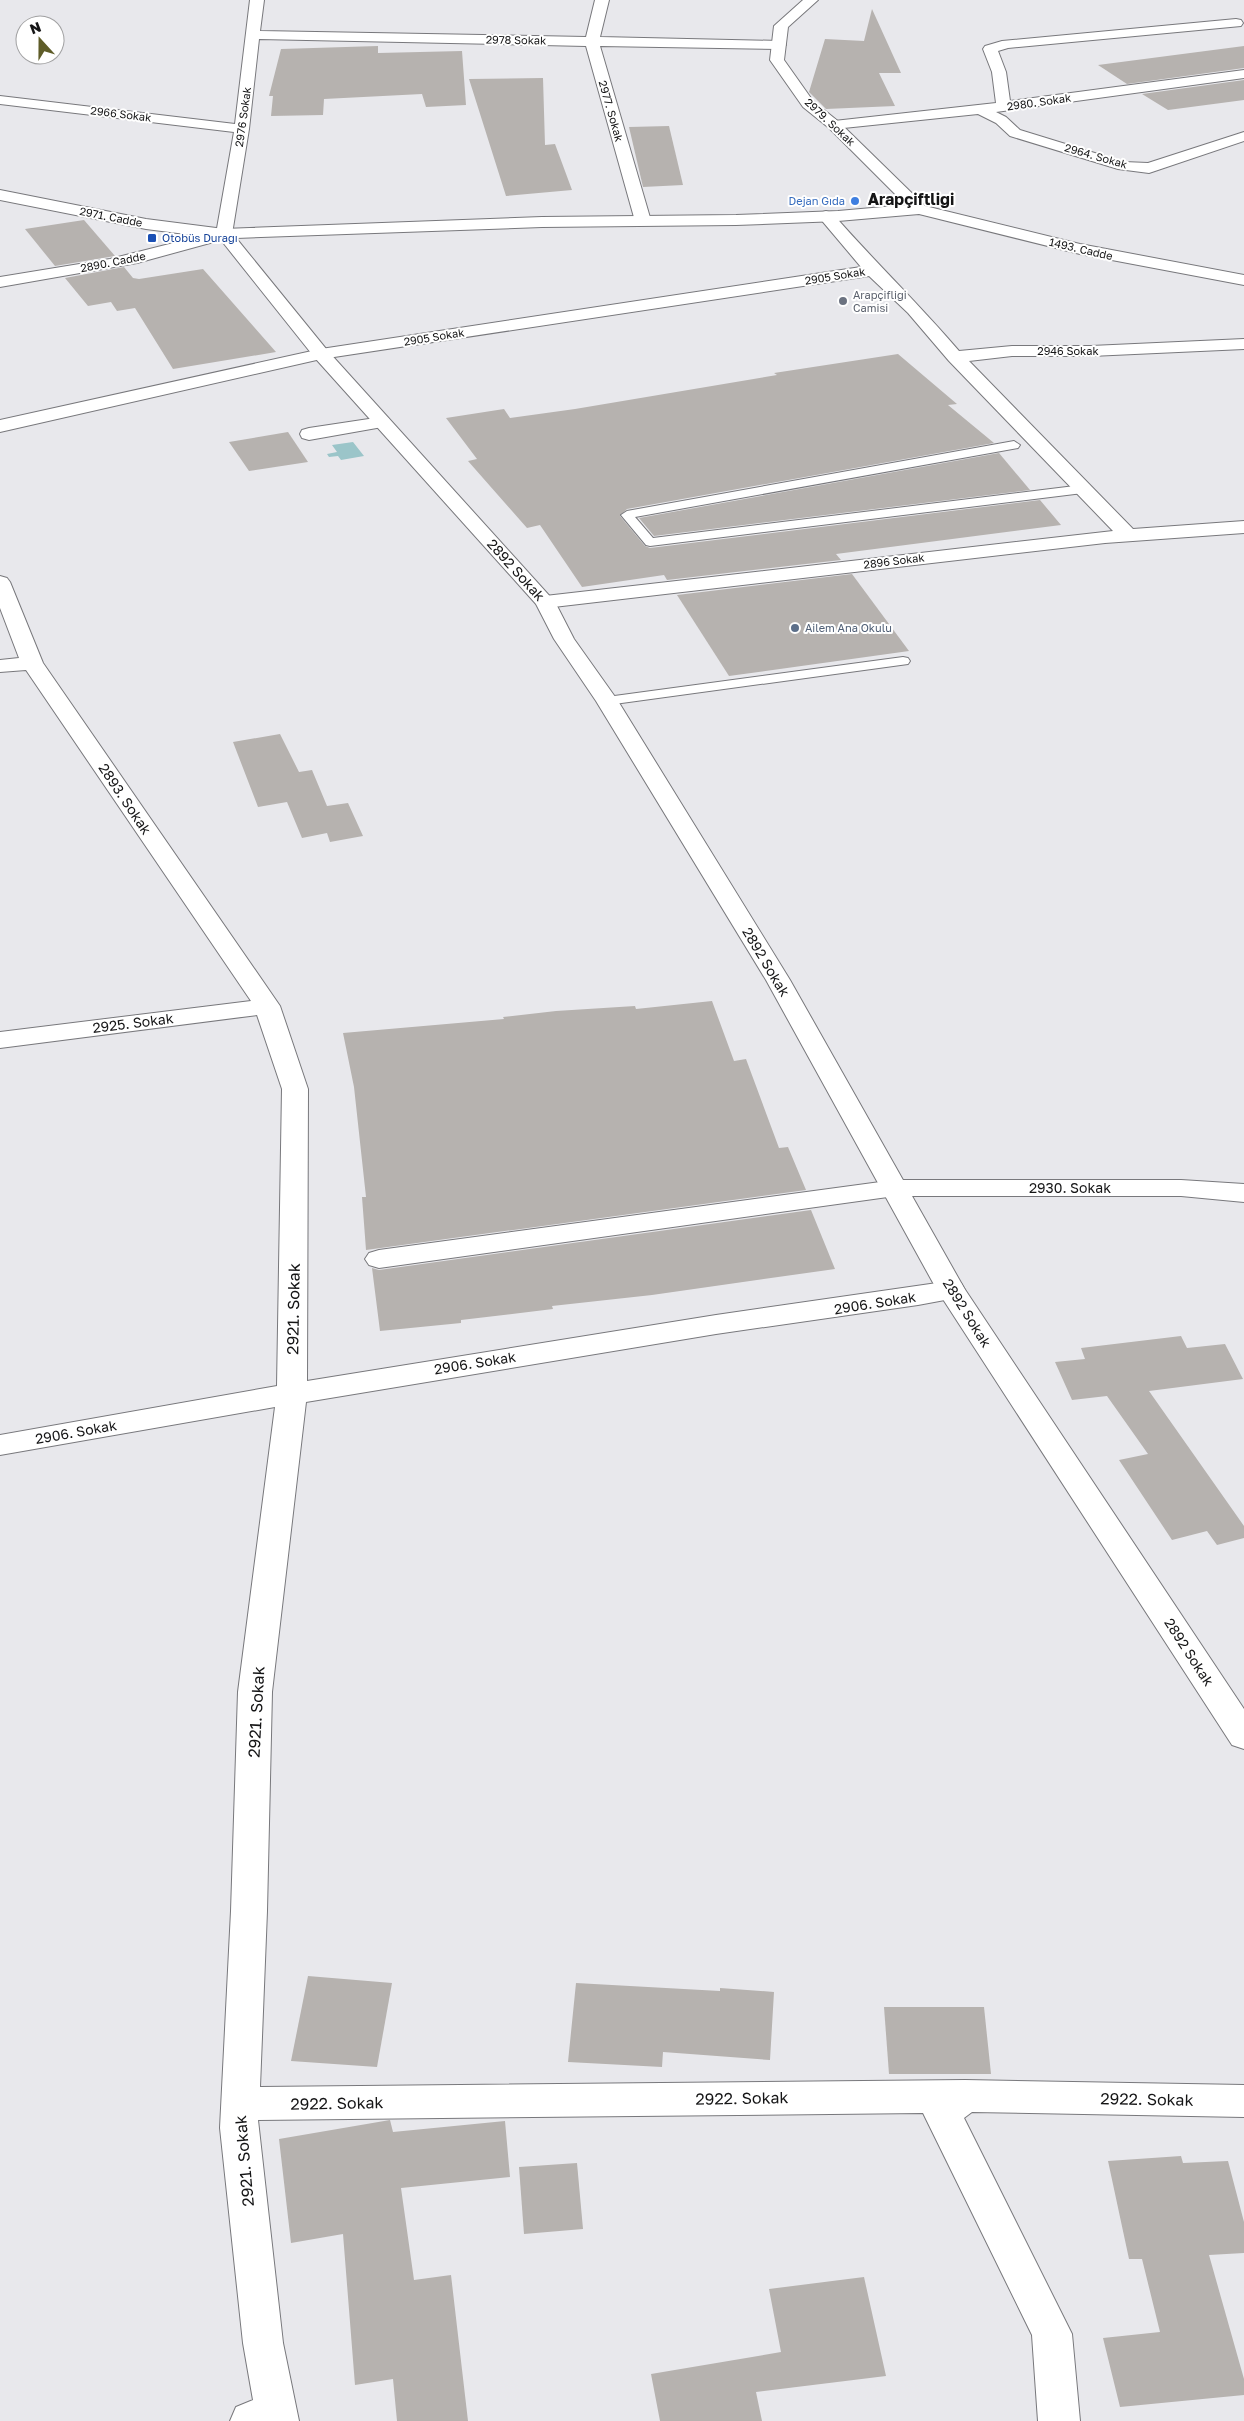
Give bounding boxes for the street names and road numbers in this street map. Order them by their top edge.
street label: 2978 Sokak [486,32,546,47]
street label: 2977. Sokak [597,79,626,143]
street label: 2976 Sokak [232,86,253,148]
street label: 2980. Sokak [1006,91,1072,112]
street label: 2979. Sokak [803,95,858,148]
street label: 2966 Sokak [90,103,152,124]
street label: 2964. Sokak [1063,140,1129,171]
street label: 2971. Cadde [79,204,144,229]
street label: 1493. Cadde [1048,235,1114,262]
street label: 2890. Cadde [79,249,147,274]
street label: 2905 Sokak [804,264,866,287]
street label: 2905 Sokak [403,325,465,348]
street label: 2946 Sokak [1037,344,1099,357]
street label: 2892 Sokak [484,535,549,604]
street label: 2896 Sokak [863,550,925,571]
street label: 2893. Sokak [95,760,155,838]
street label: 2892 Sokak [739,924,794,999]
street label: 2925. Sokak [91,1009,174,1036]
street label: 2930. Sokak [1029,1179,1111,1196]
street label: 2921. Sokak [282,1263,304,1355]
street label: 2892 Sokak [940,1275,995,1350]
street label: 2906. Sokak [833,1288,917,1317]
street label: 2906. Sokak [433,1348,517,1377]
street label: 2906. Sokak [34,1416,118,1447]
street label: 2892 Sokak [1161,1615,1218,1689]
street label: 2921. Sokak [244,1666,268,1758]
street label: 2922. Sokak [695,2087,789,2109]
street label: 2922. Sokak [1100,2088,1194,2110]
street label: 2922. Sokak [290,2092,384,2114]
street label: 2921. Sokak [230,2114,258,2208]

